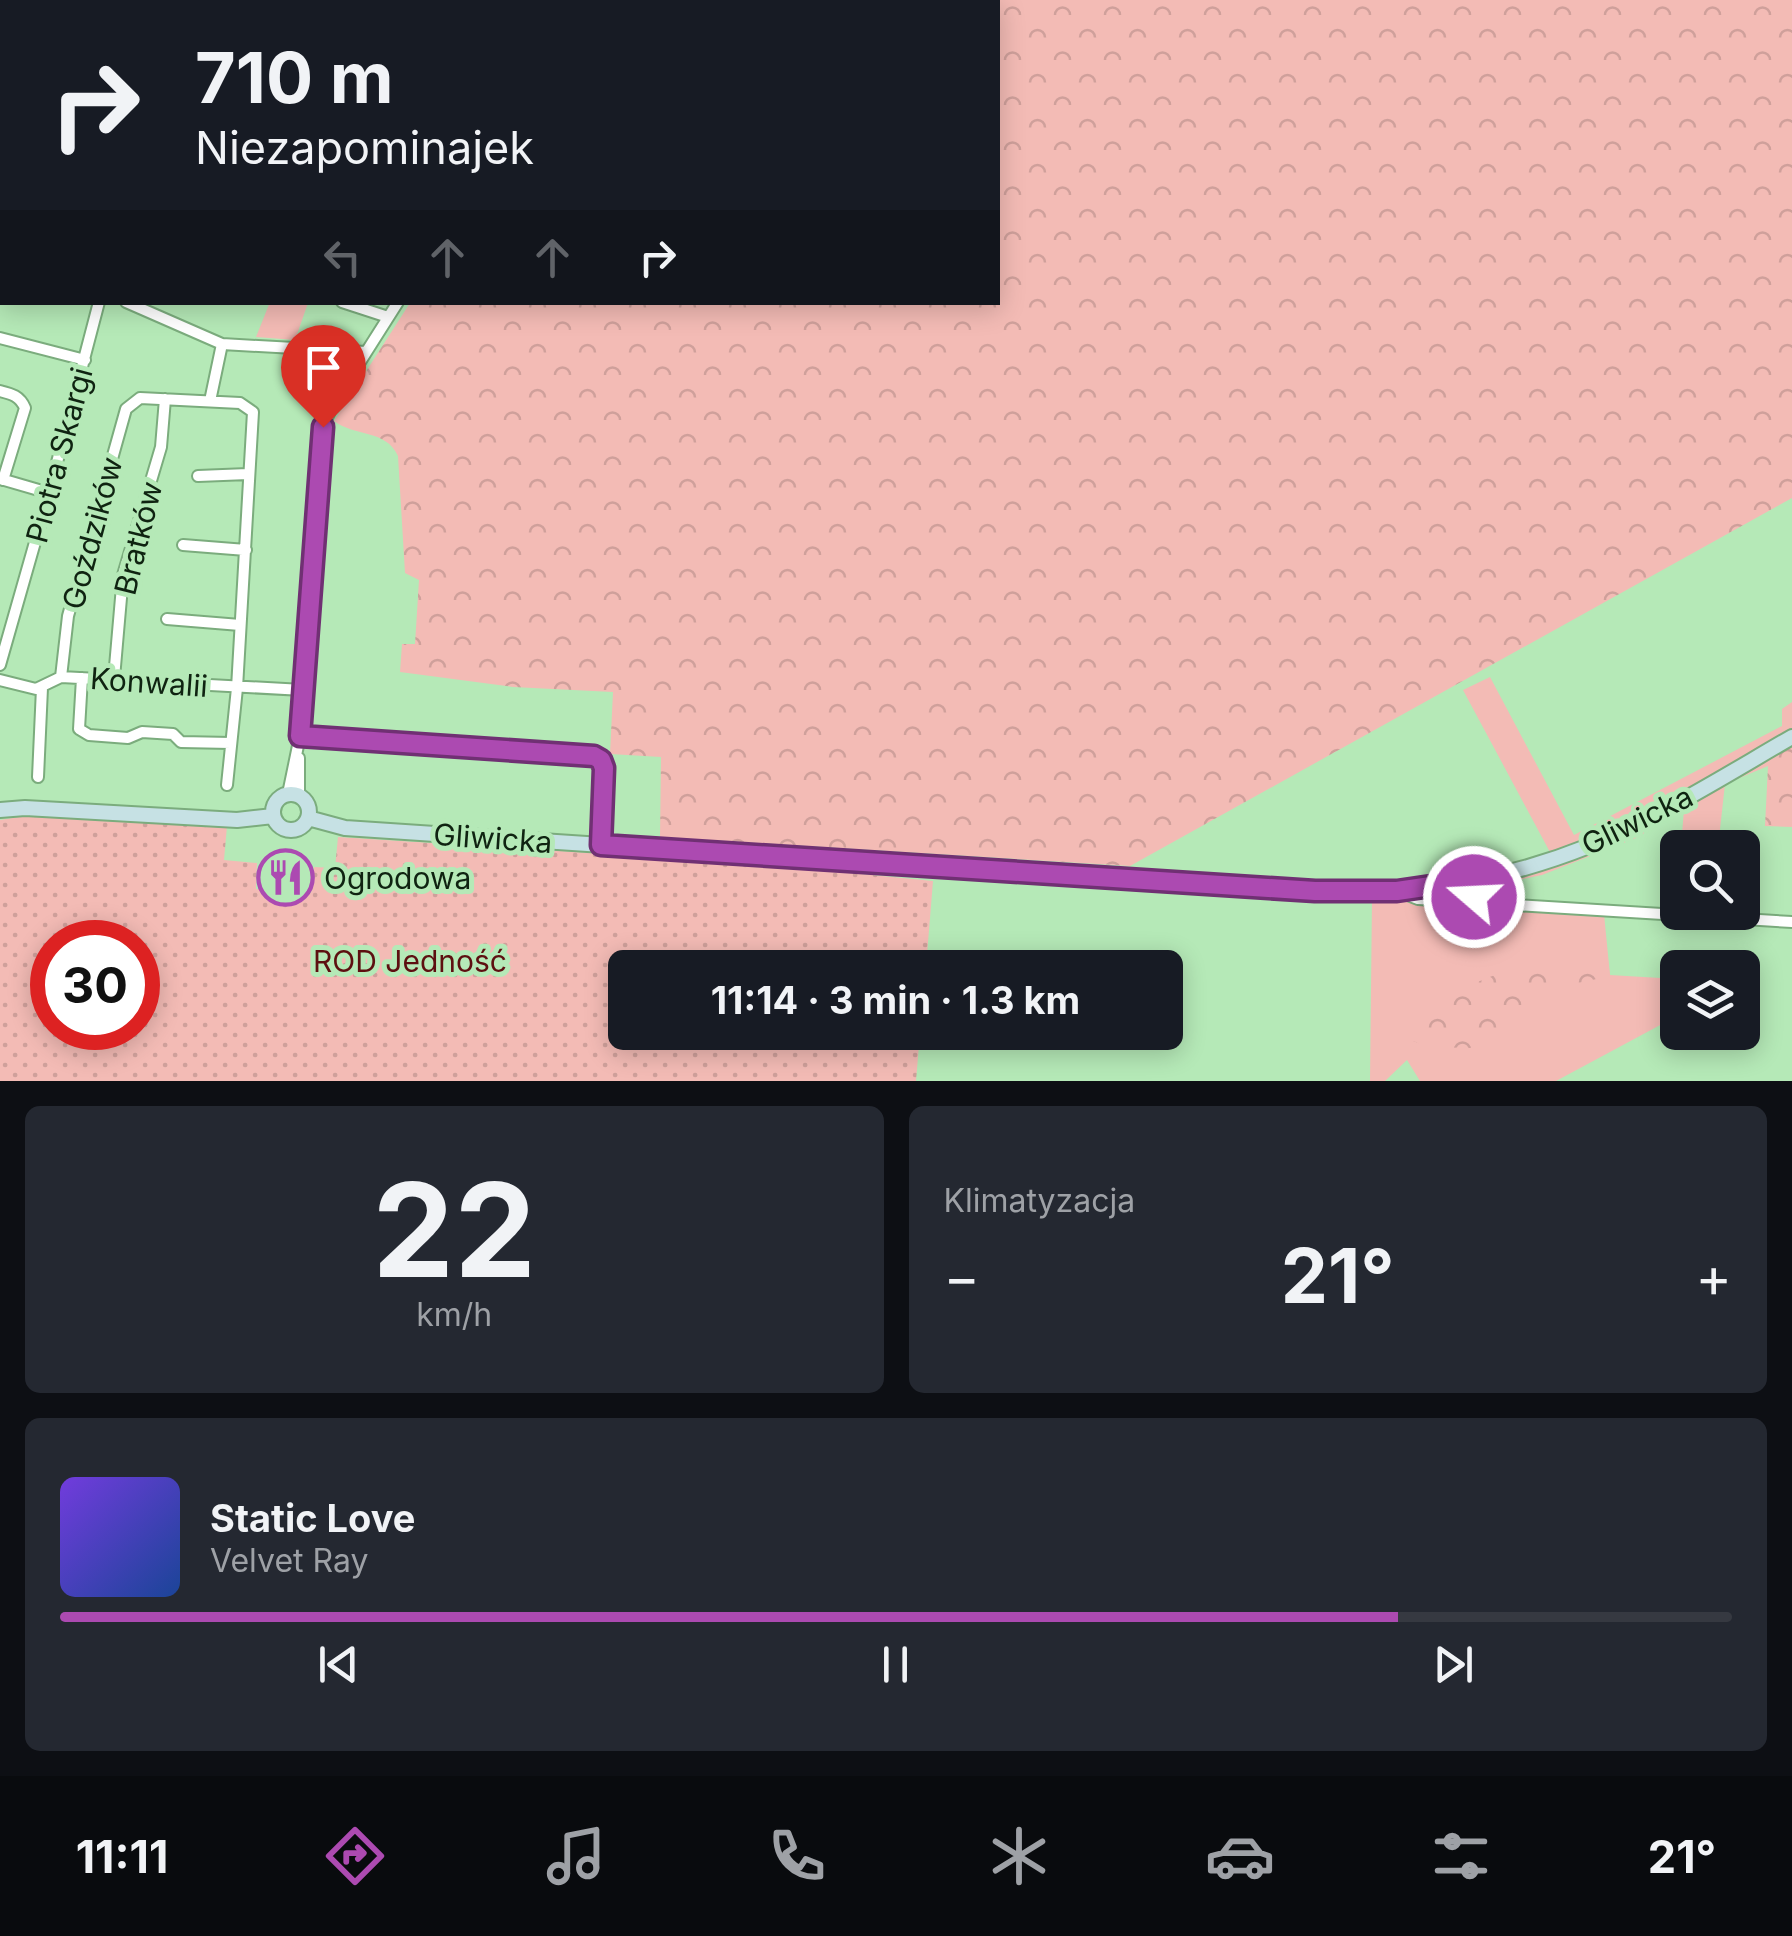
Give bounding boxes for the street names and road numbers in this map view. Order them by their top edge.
street label: Piotra Skargi [18,363,100,547]
street label: Goździków [54,453,130,613]
street label: Bratków [107,478,169,598]
street label: Konwalii [89,660,209,704]
street label: Gliwicka [1576,778,1698,862]
street label: Gliwicka [432,816,554,860]

